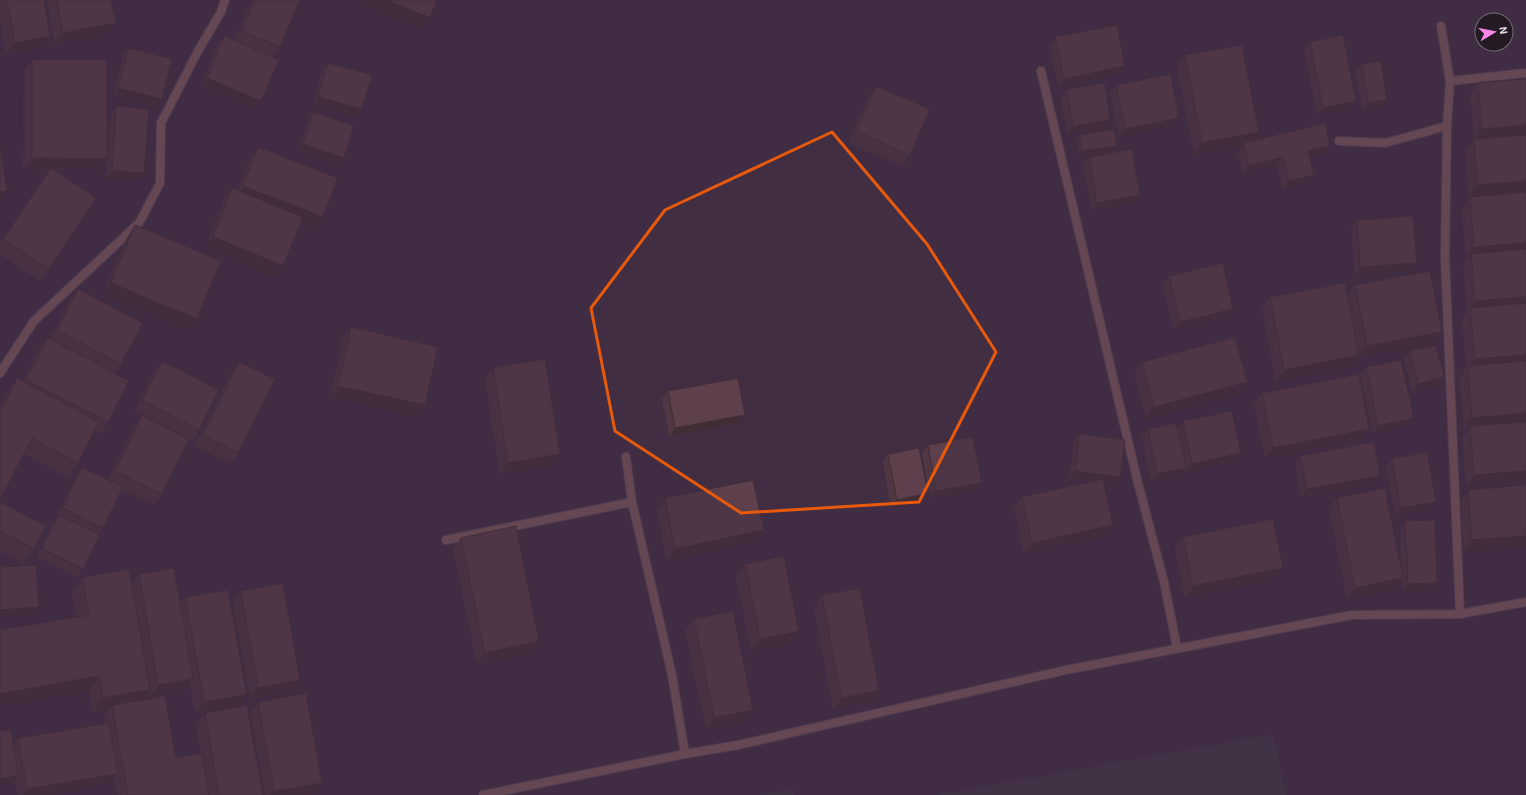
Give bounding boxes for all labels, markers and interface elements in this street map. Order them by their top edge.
north arrow [1474,12,1514,52]
text: N [1497,26,1509,35]

